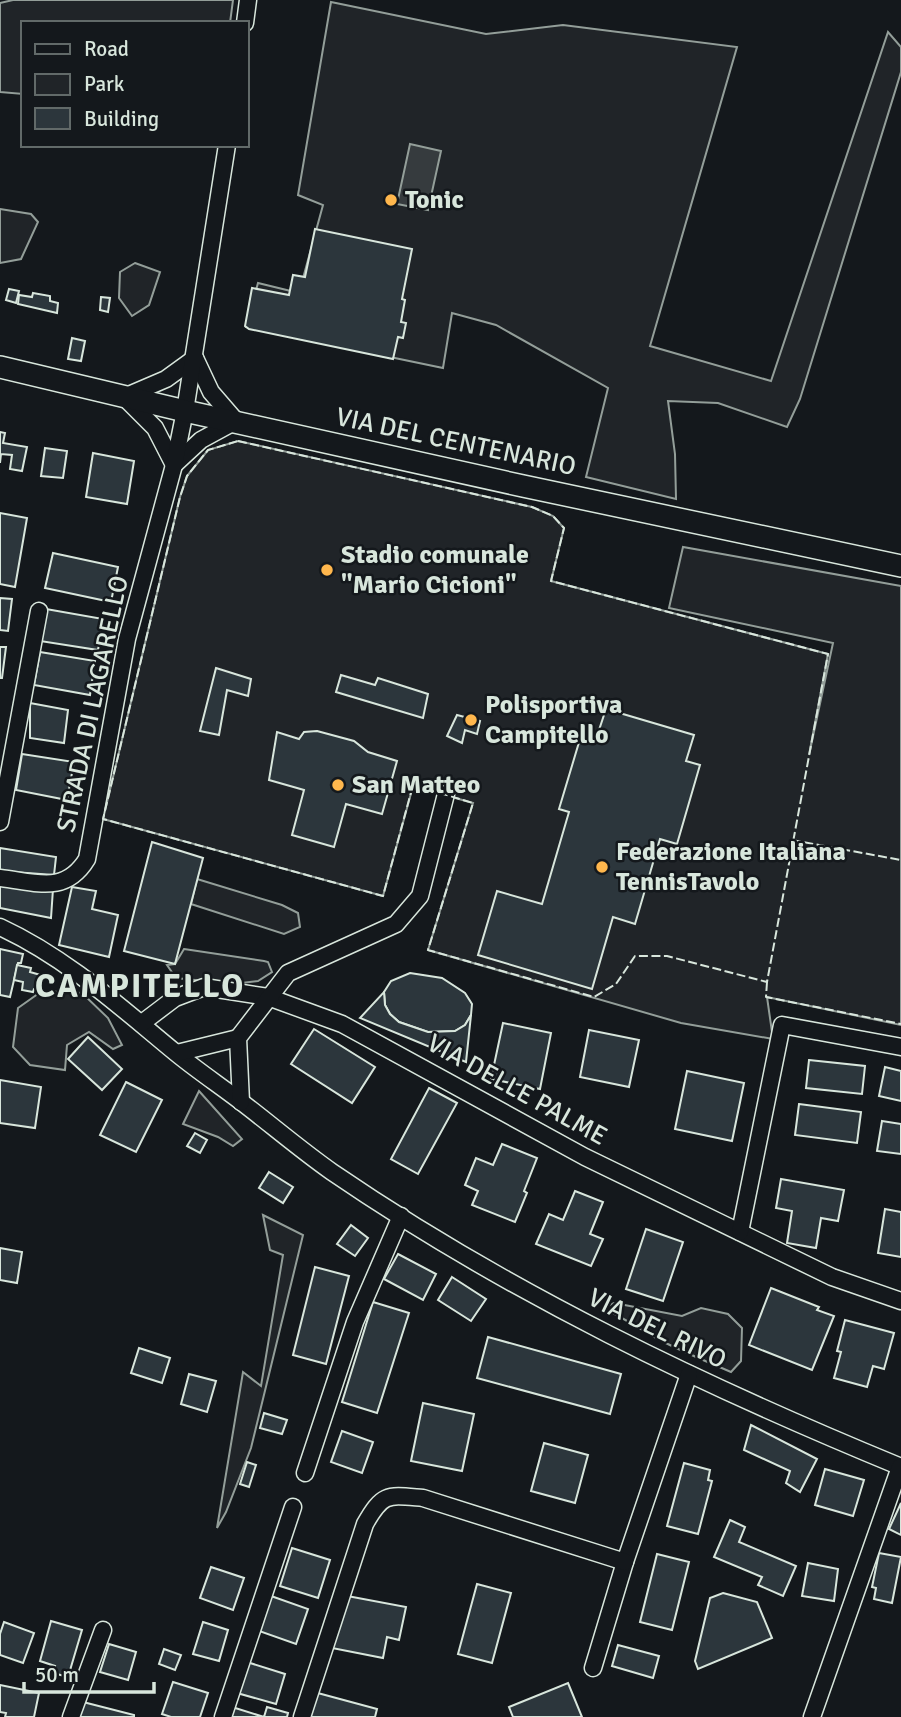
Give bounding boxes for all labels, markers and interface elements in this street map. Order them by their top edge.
legend [21,21,248,147]
text: Road [84,36,129,62]
text: Park [84,71,125,97]
text: Building [84,106,159,132]
place label: Tonic [405,184,464,216]
marker: Tonic [383,192,399,208]
street label: VIA DEL CENTENARIO [333,401,579,483]
place label: Stadio comunale "Mario Cicioni" [341,539,529,601]
marker: Stadio comunale "Mario Cicioni" [319,562,335,578]
street label: STRADA DI LAGARELLO [50,573,136,835]
place label: Polisportiva Campitello [485,689,622,751]
marker: Polisportiva Campitello [463,712,479,728]
place label: San Matteo [352,769,480,801]
marker: San Matteo [330,777,346,793]
place label: Federazione Italiana TennisTavolo [616,836,846,898]
marker: Federazione Italiana TennisTavolo [594,859,610,875]
district label: CAMPITELLO [35,966,245,1007]
street label: VIA DELLE PALME [421,1027,613,1153]
street label: VIA DEL RIVO [583,1282,731,1376]
scale bar [24,1650,154,1694]
text: 50 m [35,1662,79,1688]

